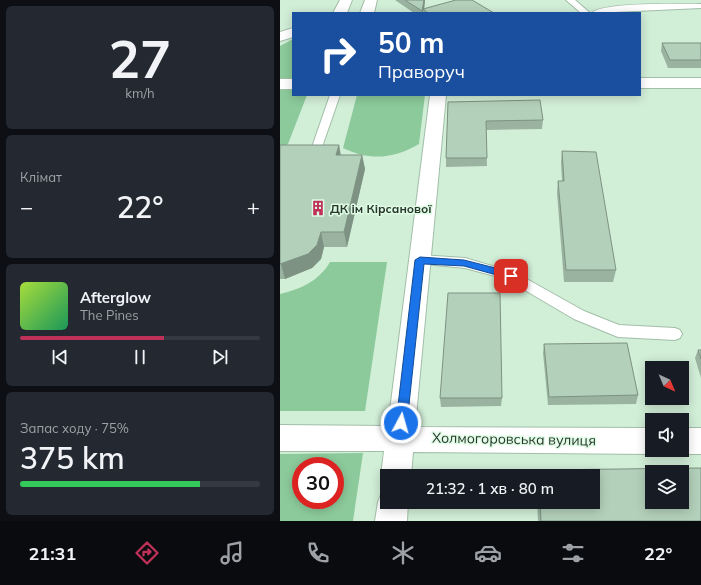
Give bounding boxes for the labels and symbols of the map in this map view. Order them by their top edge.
building icon: ДК ім Кірсанової [309,199,327,217]
place label: ДК ім Кірсанової [330,201,432,216]
pin [494,259,528,293]
north arrow [645,361,689,405]
position arrow [380,402,422,444]
street label: Холмогоровська вулиця [432,429,596,449]
speed limit sign: 30 [292,457,344,509]

